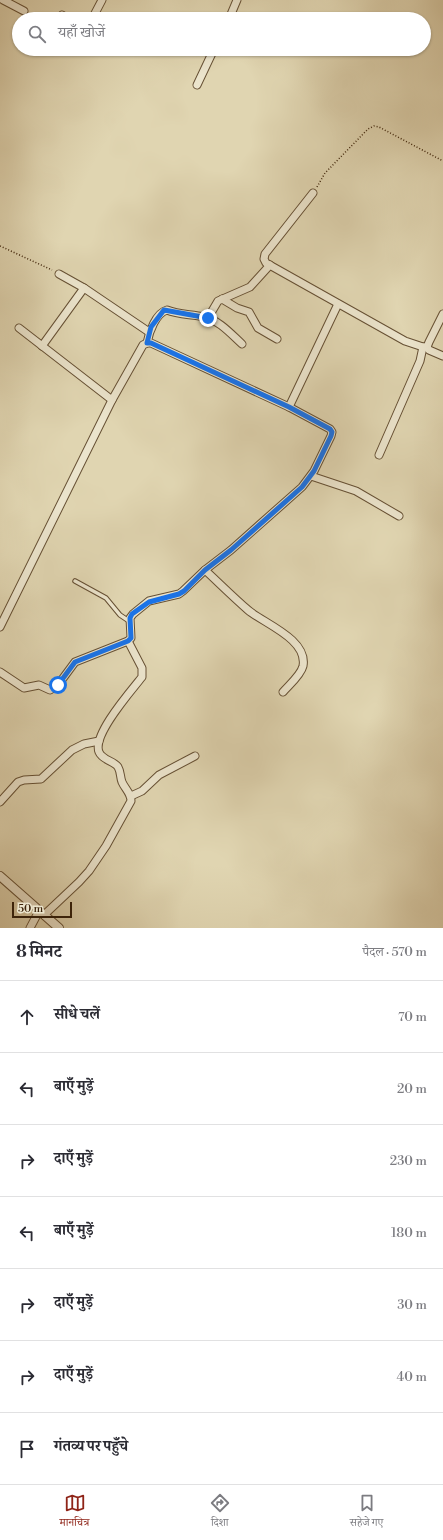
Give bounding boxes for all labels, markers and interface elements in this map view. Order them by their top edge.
search box [12,12,431,56]
icon: search [26,23,48,45]
text: यहाँ खोजें [58,23,105,42]
route end [199,309,217,327]
route start [49,676,67,694]
scale bar [12,900,72,919]
text: 50 m [18,902,43,916]
text: 8 मिनट [16,941,62,963]
text: पैदल · 570 m [363,944,427,960]
text: सीधे चलें [54,1005,100,1024]
icon: ahead [16,1006,38,1028]
text: 70 m [398,1009,427,1025]
text: बाएँ मुड़ें [54,1077,94,1096]
icon: left [16,1078,38,1100]
text: 20 m [397,1081,427,1097]
text: दाएँ मुड़ें [54,1149,93,1168]
icon: right [16,1150,38,1172]
text: 230 m [390,1153,427,1169]
text: बाएँ मुड़ें [54,1221,94,1240]
icon: left [16,1222,38,1244]
text: 180 m [391,1225,427,1241]
text: दाएँ मुड़ें [54,1293,93,1312]
icon: right [16,1294,38,1316]
text: 30 m [397,1297,427,1313]
text: दाएँ मुड़ें [54,1365,93,1384]
icon: right [16,1366,38,1388]
text: 40 m [397,1369,427,1385]
text: गंतव्य पर पहुँचे [54,1437,128,1456]
icon: arrive [16,1438,38,1460]
tab: मानचित्र [60,1492,89,1533]
tab: दिशा [209,1492,231,1533]
tab: सहेजे गए [350,1492,383,1533]

